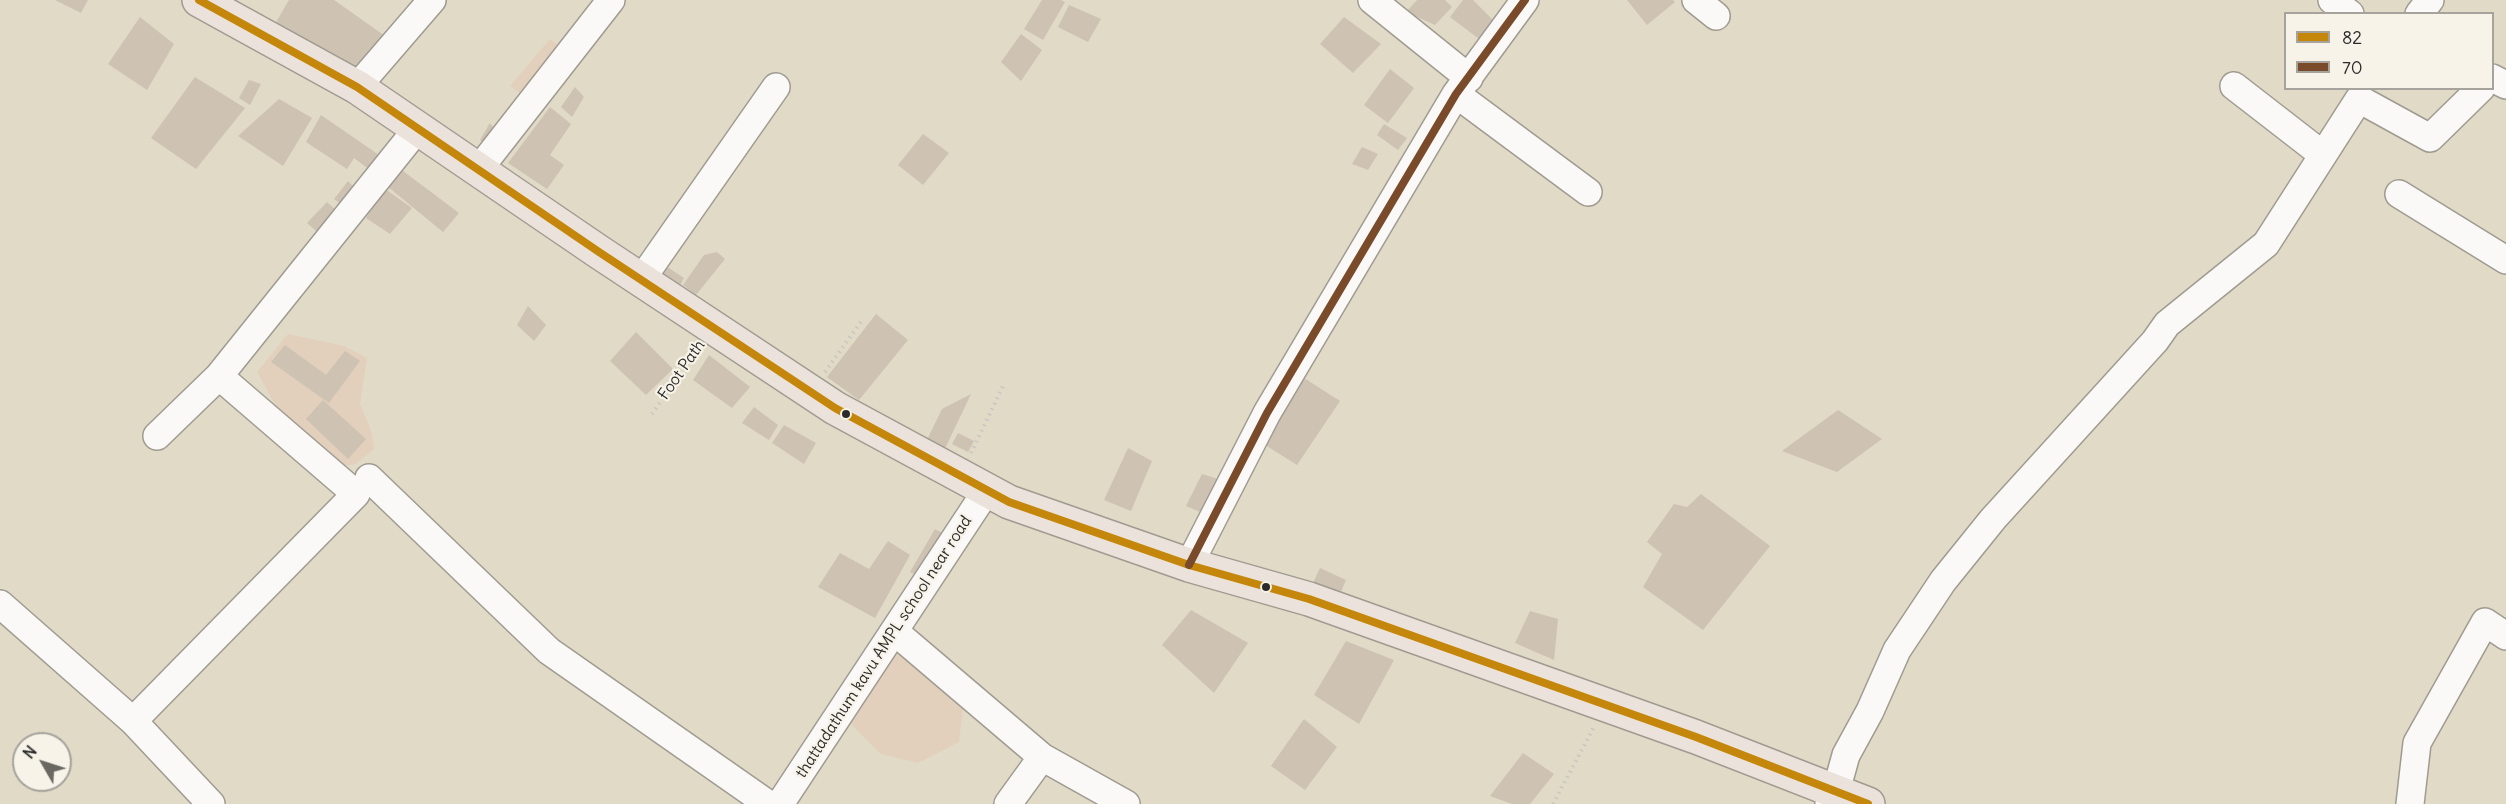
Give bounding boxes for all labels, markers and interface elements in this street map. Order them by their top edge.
legend [2284,12,2494,90]
text: 82 [2342,26,2362,49]
text: 70 [2342,56,2363,79]
street label: Foot Path [655,336,709,404]
unlabelled marker [840,408,852,420]
street label: thattadathum kavu AMPL school near road [792,512,976,782]
unlabelled marker [1260,581,1272,593]
north arrow [12,732,72,792]
text: N [18,741,41,763]

